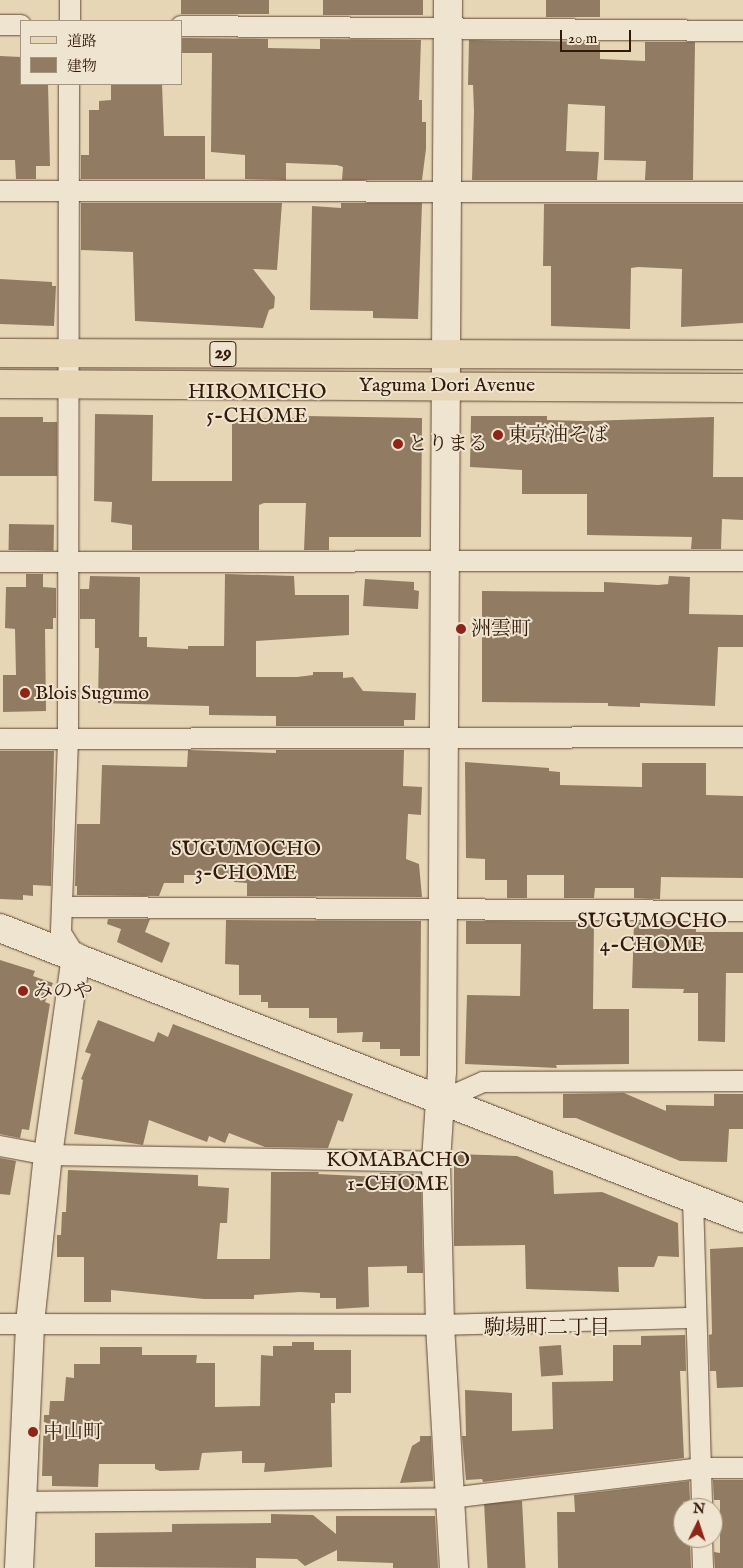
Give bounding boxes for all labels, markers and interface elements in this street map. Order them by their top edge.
legend [20,20,182,85]
scale bar [563,20,634,52]
text: 20 m [568,29,597,48]
text: 道路 [67,32,97,51]
text: 建物 [67,57,97,76]
road number: 29 [209,338,237,370]
street label: Yaguma Dori Avenue [359,373,535,397]
district label: HIROMICHO 5-CHOME [182,380,332,430]
place label: 東京油そば [508,423,608,447]
marker: 東京油そば [492,429,504,441]
place label: とりまる [408,432,488,456]
marker: とりまる [392,438,404,450]
place label: 洲雲町 [471,617,531,641]
marker: 洲雲町 [455,623,467,635]
place label: Blois Sugumo [35,681,149,705]
marker: Blois Sugumo [19,687,31,699]
district label: SUGUMOCHO 3-CHOME [165,837,327,887]
district label: SUGUMOCHO 4-CHOME [571,909,733,959]
place label: みのや [33,979,93,1003]
marker: みのや [17,985,29,997]
district label: KOMABACHO 1-CHOME [320,1148,476,1198]
district label: 駒場町二丁目 [484,1316,610,1342]
place label: 中山町 [43,1420,103,1444]
marker: 中山町 [27,1426,39,1438]
north arrow [673,1498,723,1548]
text: N [692,1500,706,1518]

